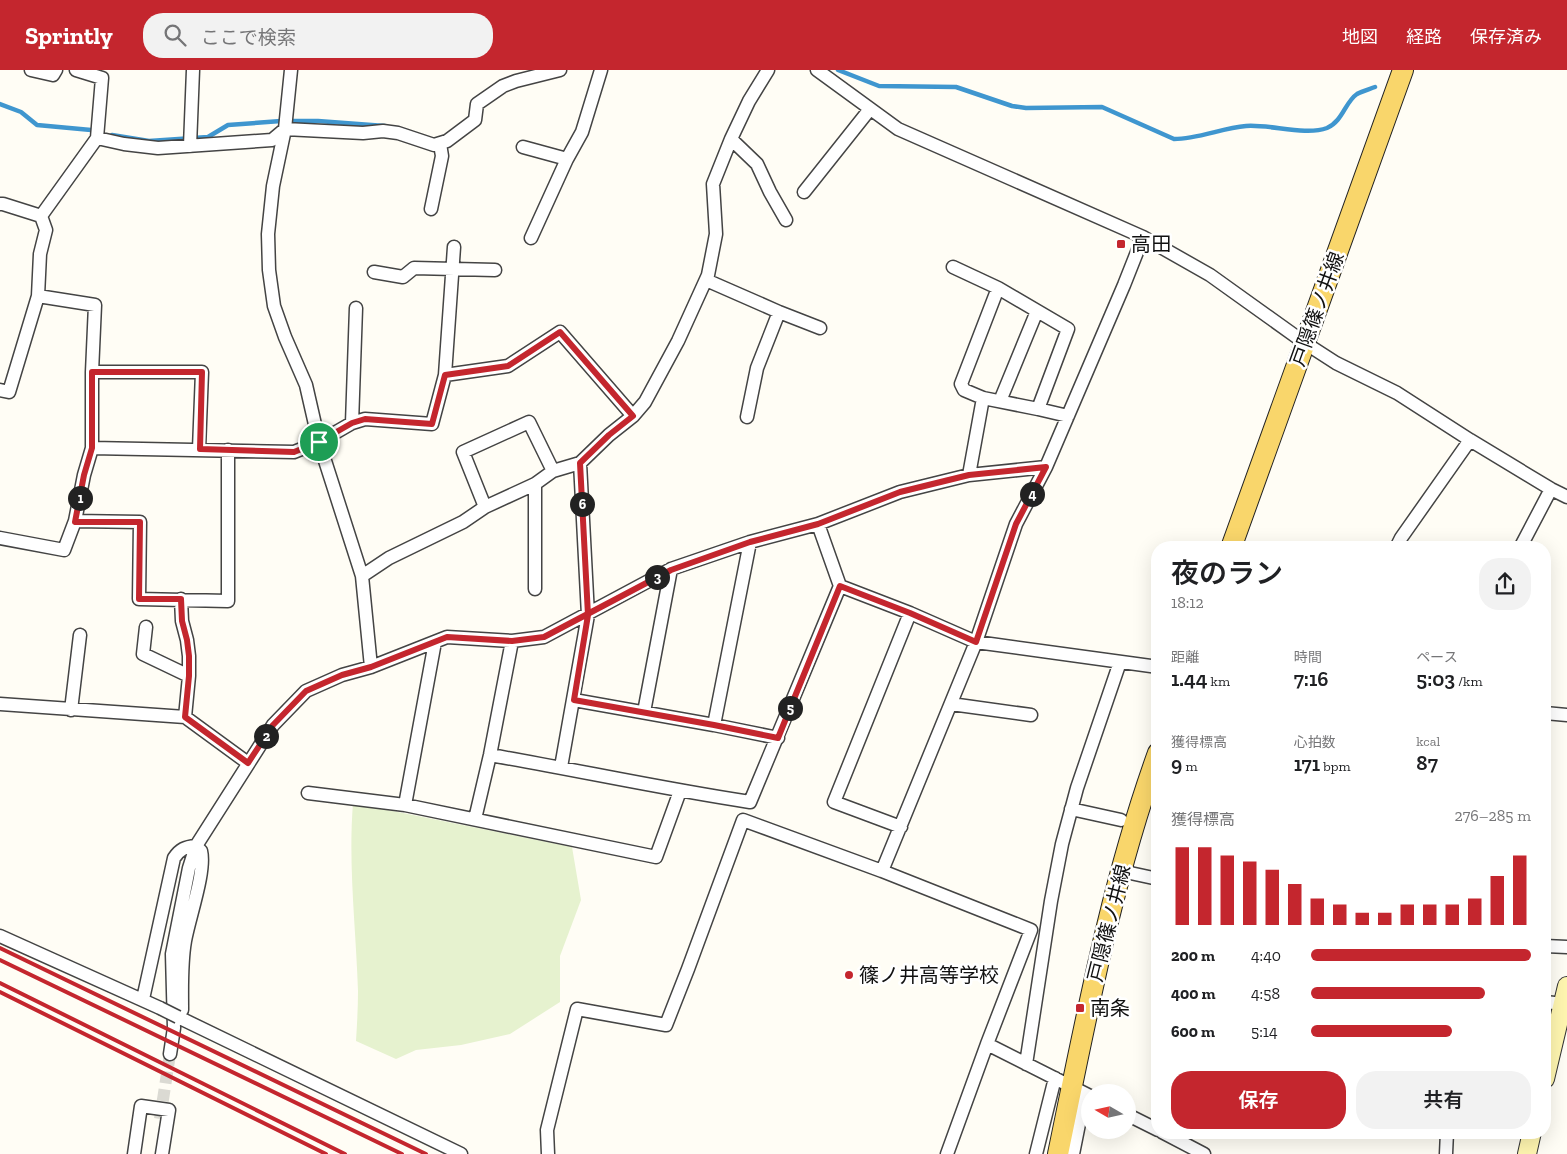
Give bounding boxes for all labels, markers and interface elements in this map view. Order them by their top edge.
search box [143,13,493,58]
text: Sprintly [25,21,113,50]
icon: search [161,21,189,49]
text: ここで検索 [201,26,296,49]
text: 地図 [1342,26,1378,48]
text: 経路 [1406,26,1442,48]
text: 保存済み [1470,26,1542,48]
place label: 高田 [1131,232,1171,256]
marker: 高田 [1115,238,1127,250]
street label: 戸隠篠ノ井線 [1285,249,1349,369]
pin [298,421,340,463]
icon: arrive [305,428,333,456]
pin: 4 [1020,482,1044,506]
pin: 1 [68,486,92,510]
text: 4 [1029,486,1036,503]
text: 1 [78,490,83,507]
pin: 6 [570,492,594,516]
text: 6 [579,496,586,513]
text: 夜のラン [1171,557,1283,590]
button: share [1479,558,1531,610]
pin: 3 [644,564,670,590]
text: 3 [654,569,661,586]
text: 18:12 [1171,593,1204,612]
text: 距離 [1171,649,1199,666]
text: 時間 [1294,649,1322,666]
text: ペース [1416,649,1458,666]
text: 1.44 [1171,666,1207,691]
text: 7:16 [1294,666,1328,691]
text: 5:03 [1416,666,1455,691]
text: km [1207,673,1230,690]
text: /km [1455,673,1482,690]
pin: 5 [778,696,802,720]
text: 5 [787,700,794,717]
pin: 2 [254,724,278,748]
text: 2 [263,728,270,745]
text: kcal [1416,733,1440,750]
text: 獲得標高 [1171,734,1227,751]
text: 心拍数 [1294,734,1336,751]
text: 87 [1416,750,1438,775]
text: 9 [1171,751,1182,776]
text: 171 [1294,751,1320,776]
text: m [1182,758,1197,775]
text: bpm [1320,758,1351,775]
text: 276–285 m [1455,806,1531,825]
text: 獲得標高 [1171,810,1235,829]
street label: 戸隠篠ノ井線 [1083,862,1135,984]
text: 200 m [1171,946,1215,965]
text: 4:40 [1251,946,1281,965]
place label: 篠ノ井高等学校 [859,963,999,987]
marker: 篠ノ井高等学校 [843,969,855,981]
text: 400 m [1171,984,1216,1003]
text: 4:58 [1251,984,1280,1003]
place label: 南条 [1090,996,1130,1020]
marker: 南条 [1074,1002,1086,1014]
text: 600 m [1171,1022,1215,1041]
text: 5:14 [1251,1022,1278,1041]
button: 保存 [1171,1071,1346,1129]
button: 共有 [1356,1071,1531,1129]
north arrow [1081,1084,1136,1139]
map controls [1081,1084,1136,1139]

